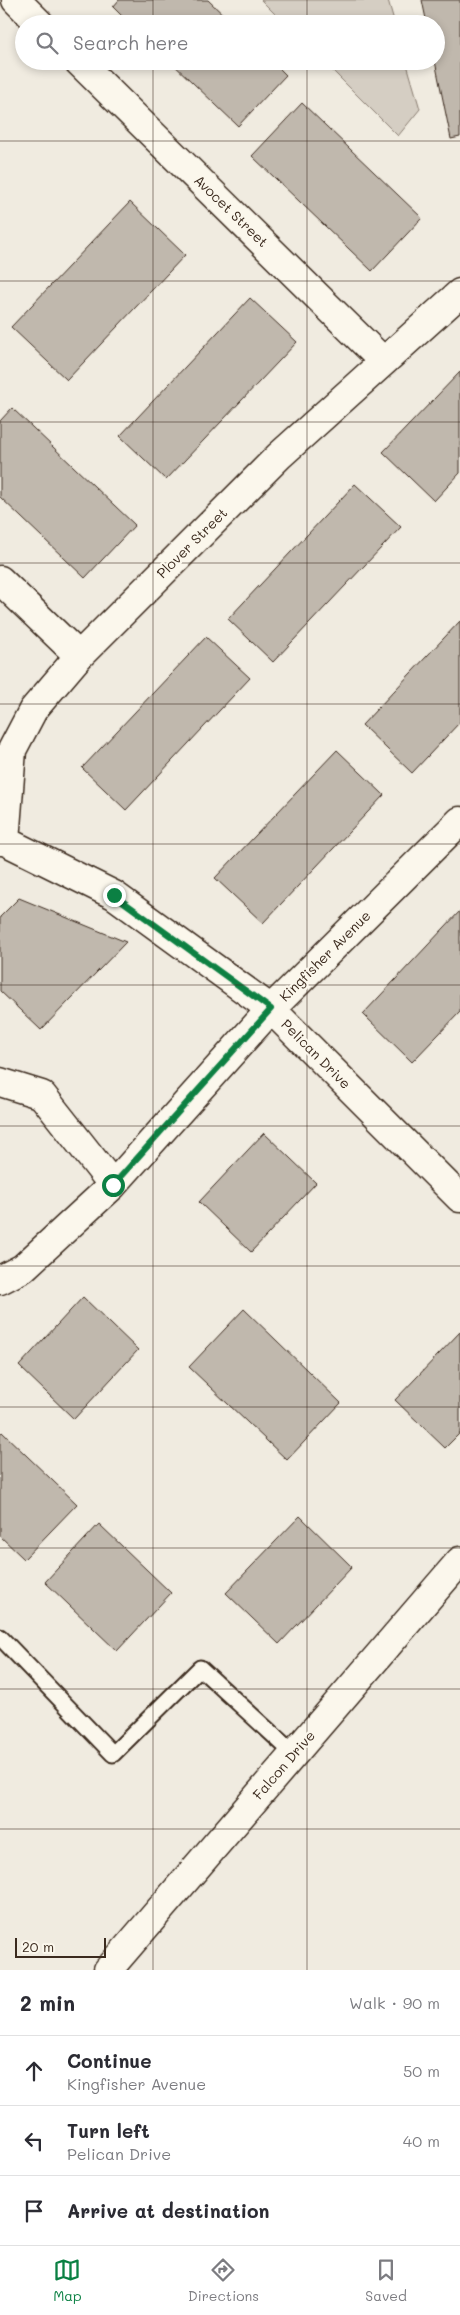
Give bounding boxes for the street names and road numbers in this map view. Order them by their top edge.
street label: Avocet Street [190,170,273,251]
street label: Plover Street [152,503,231,582]
street label: Kingfisher Avenue [275,906,374,1005]
street label: Pelican Drive [277,1015,355,1093]
street label: Falcon Drive [248,1726,319,1803]

